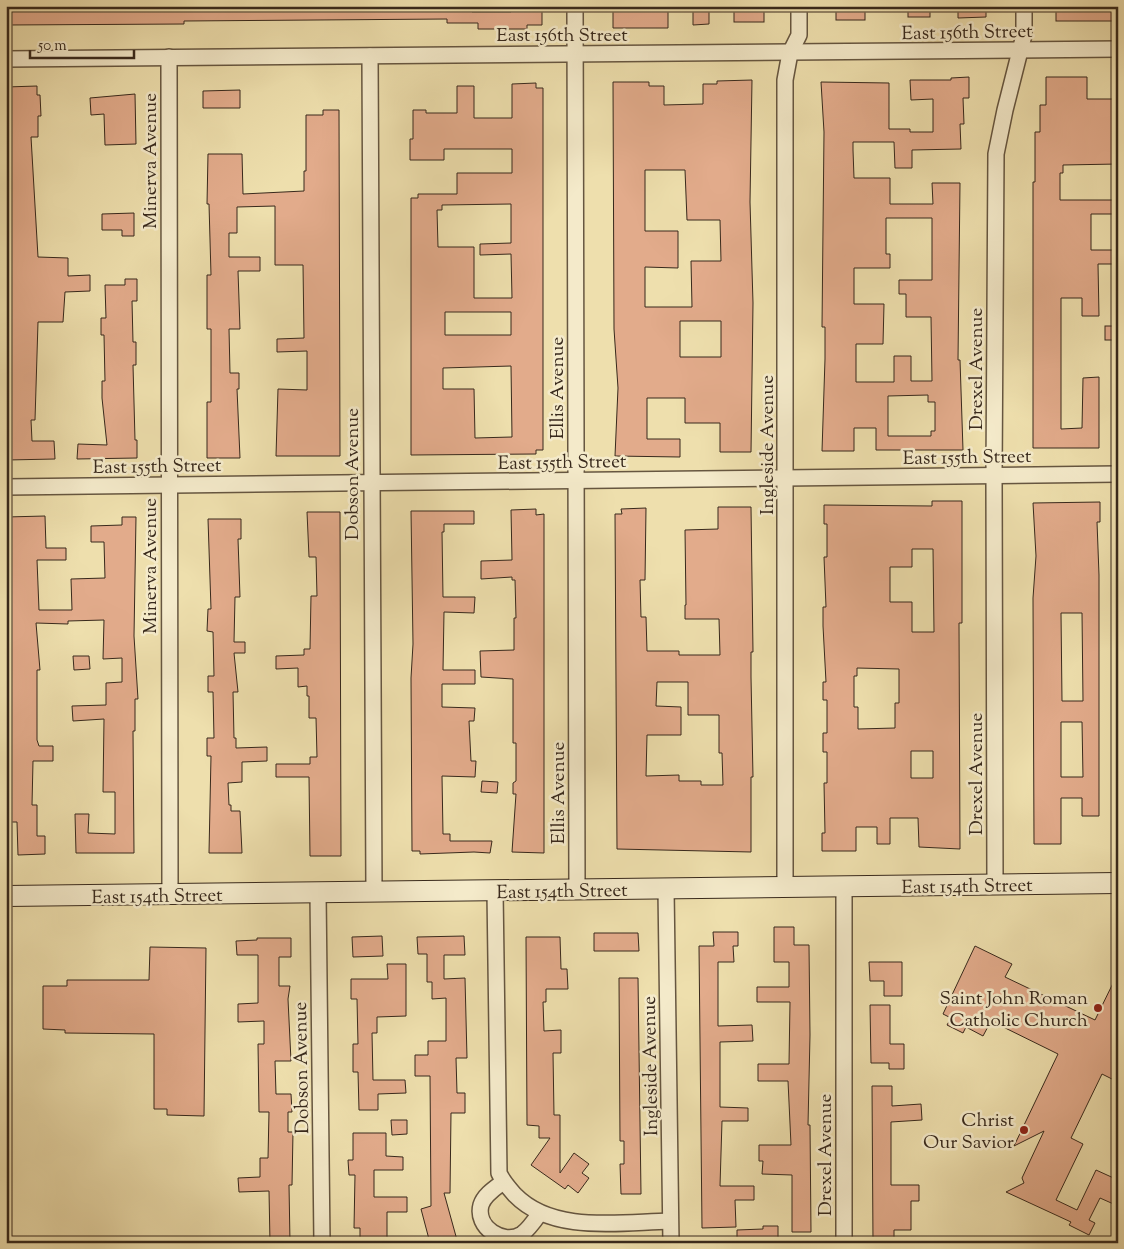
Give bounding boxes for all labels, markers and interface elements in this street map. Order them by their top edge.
street label: East 156th Street [901,19,1033,48]
street label: East 156th Street [496,23,628,50]
scale bar [30,28,134,60]
text: 50 m [37,36,67,57]
street label: Minerva Avenue [138,93,165,229]
street label: Drexel Avenue [964,308,991,430]
street label: Ellis Avenue [545,337,572,439]
street label: Ingleside Avenue [755,375,782,515]
street label: Dobson Avenue [340,408,367,540]
street label: East 155th Street [902,444,1032,473]
street label: East 155th Street [497,449,627,478]
street label: East 155th Street [92,453,222,482]
street label: Minerva Avenue [138,498,165,634]
street label: Drexel Avenue [964,713,991,835]
street label: Ellis Avenue [546,742,573,844]
street label: East 154th Street [901,873,1033,902]
street label: East 154th Street [496,878,628,907]
street label: East 154th Street [91,883,223,912]
place label: Saint John Roman Catholic Church [940,986,1088,1035]
street label: Ingleside Avenue [637,995,666,1136]
street label: Dobson Avenue [288,1001,317,1134]
marker: Saint John Roman Catholic Church [1092,1002,1104,1014]
street label: Drexel Avenue [813,1094,840,1216]
place label: Christ Our Savior [923,1108,1014,1157]
marker: Christ Our Savior [1018,1124,1030,1136]

